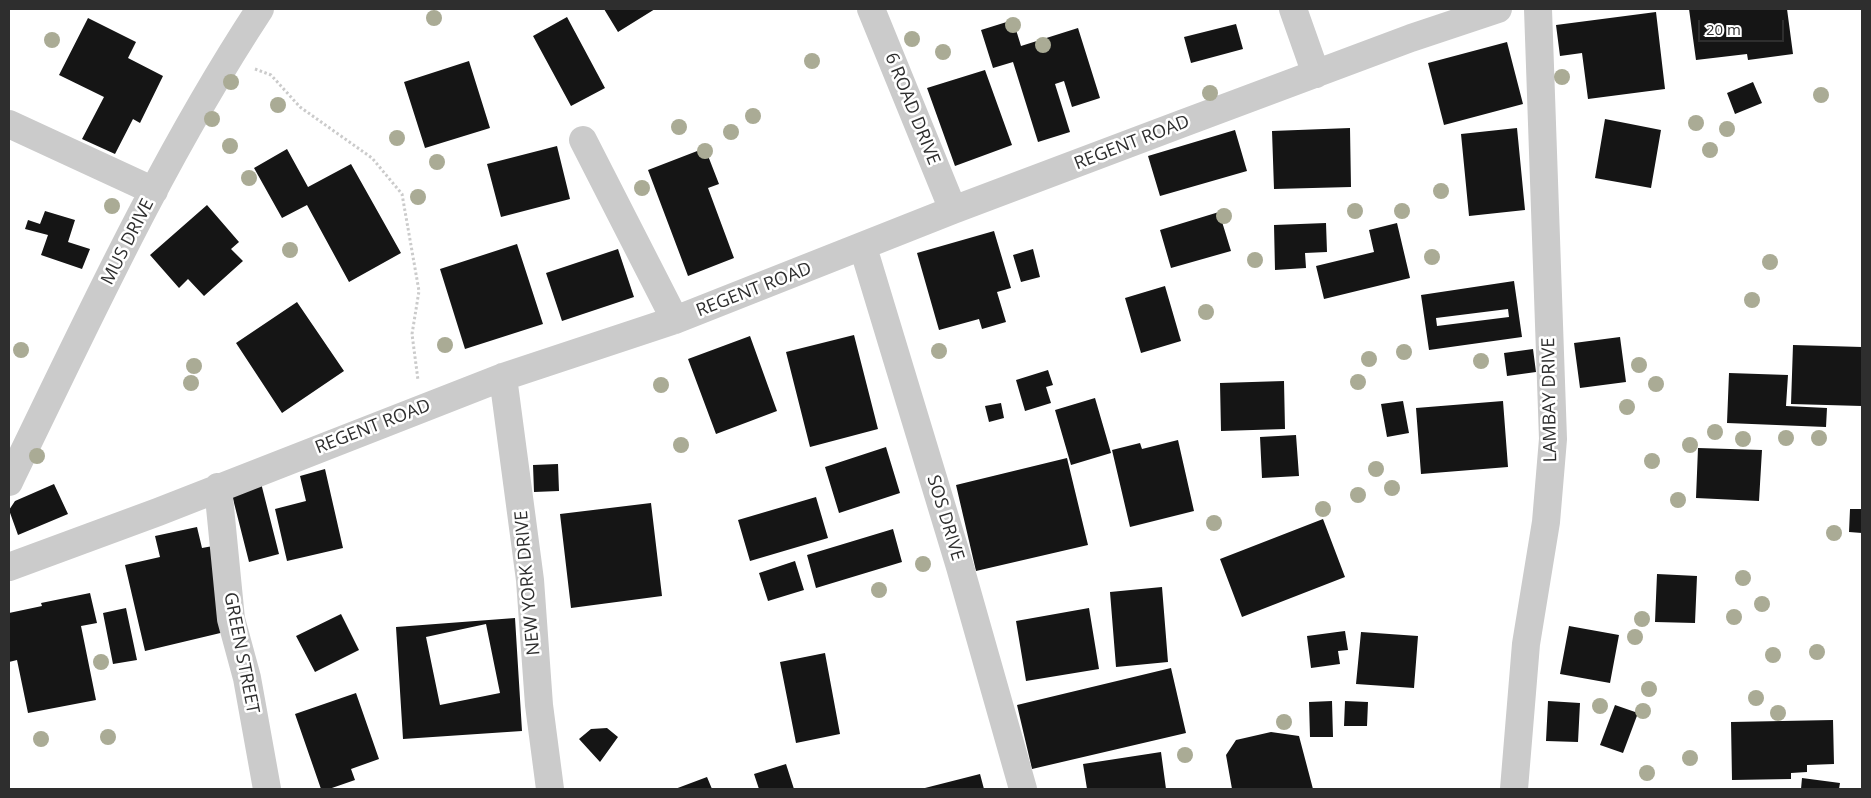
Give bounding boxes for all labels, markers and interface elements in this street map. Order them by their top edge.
scale bar [1701,10,1787,42]
text: 20 m [1706,19,1741,39]
street label: 6 ROAD DRIVE [880,50,944,168]
street label: REGENT ROAD [1071,111,1193,175]
street label: MUS DRIVE [97,195,159,289]
street label: REGENT ROAD [693,258,815,322]
street label: LAMBAY DRIVE [1538,337,1562,463]
street label: REGENT ROAD [312,395,434,459]
street label: SOS DRIVE [922,473,968,563]
street label: NEW YORK DRIVE [511,510,545,656]
street label: GREEN STREET [219,590,263,716]

